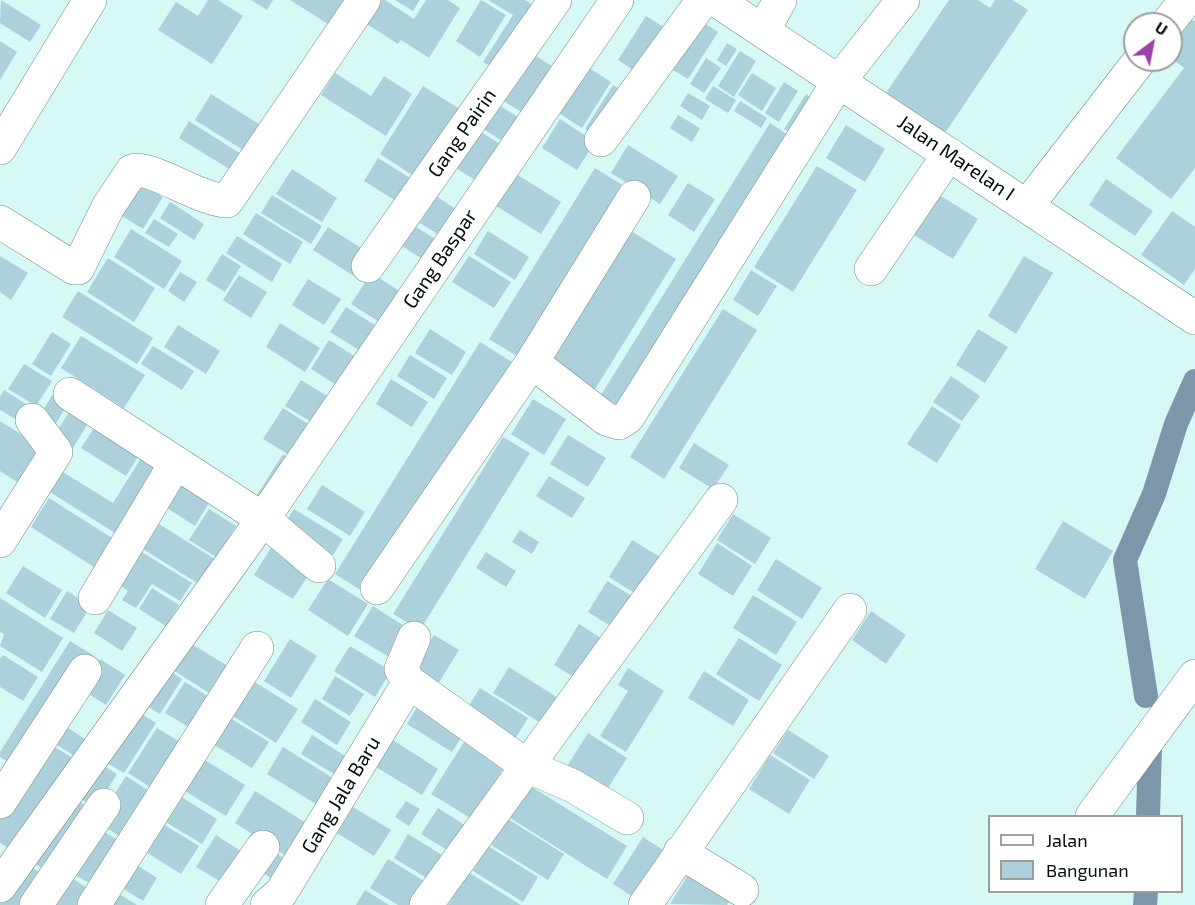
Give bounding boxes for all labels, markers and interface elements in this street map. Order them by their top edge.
north arrow [1123,12,1183,72]
text: U [1152,17,1171,39]
street label: Gang Pairin [423,84,501,182]
street label: Jalan Marelan I [893,110,1019,206]
street label: Gang Baspar [398,205,482,313]
street label: Gang Jala Baru [297,732,385,858]
legend [988,815,1183,893]
text: Jalan [1046,829,1088,851]
text: Bangunan [1046,859,1129,881]

